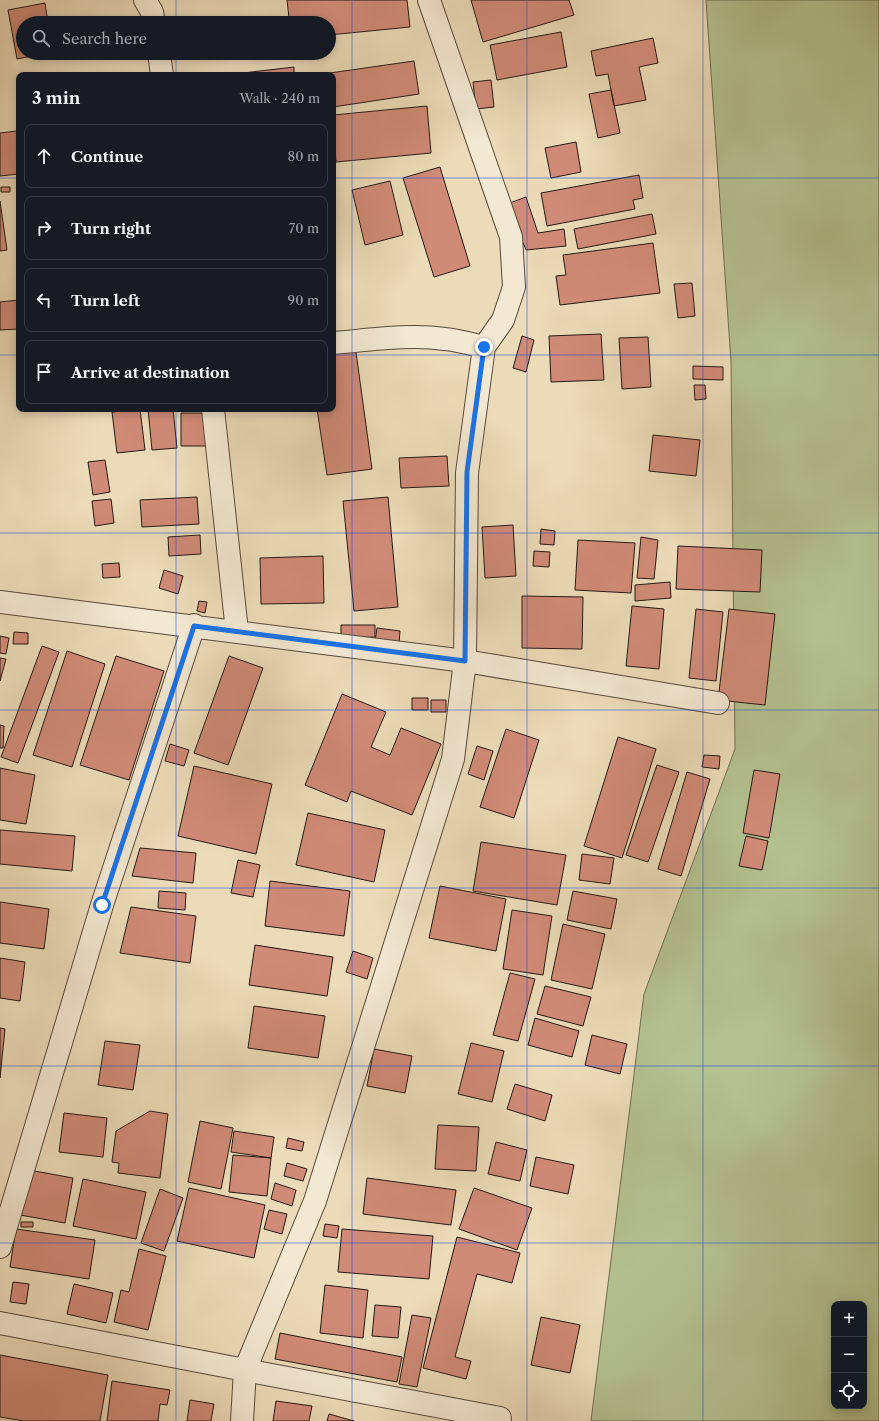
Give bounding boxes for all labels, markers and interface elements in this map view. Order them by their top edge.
search box [16,16,336,60]
icon: search [30,27,52,49]
text: Search here [62,29,147,48]
text: 3 min [32,88,81,108]
text: Walk · 240 m [240,90,320,106]
icon: ahead [33,145,55,167]
text: Continue [71,147,143,166]
text: 80 m [287,148,319,164]
icon: right [33,217,55,239]
text: Turn right [71,219,151,238]
text: 70 m [289,220,319,236]
icon: left [33,289,55,311]
text: Turn left [71,291,140,310]
text: 90 m [288,292,319,308]
route end [475,338,493,356]
icon: arrive [33,361,55,383]
text: Arrive at destination [71,363,230,382]
route start [93,896,111,914]
map controls [831,1301,867,1409]
button: + [831,1301,867,1337]
button: − [831,1337,867,1373]
button: locate [831,1373,867,1409]

